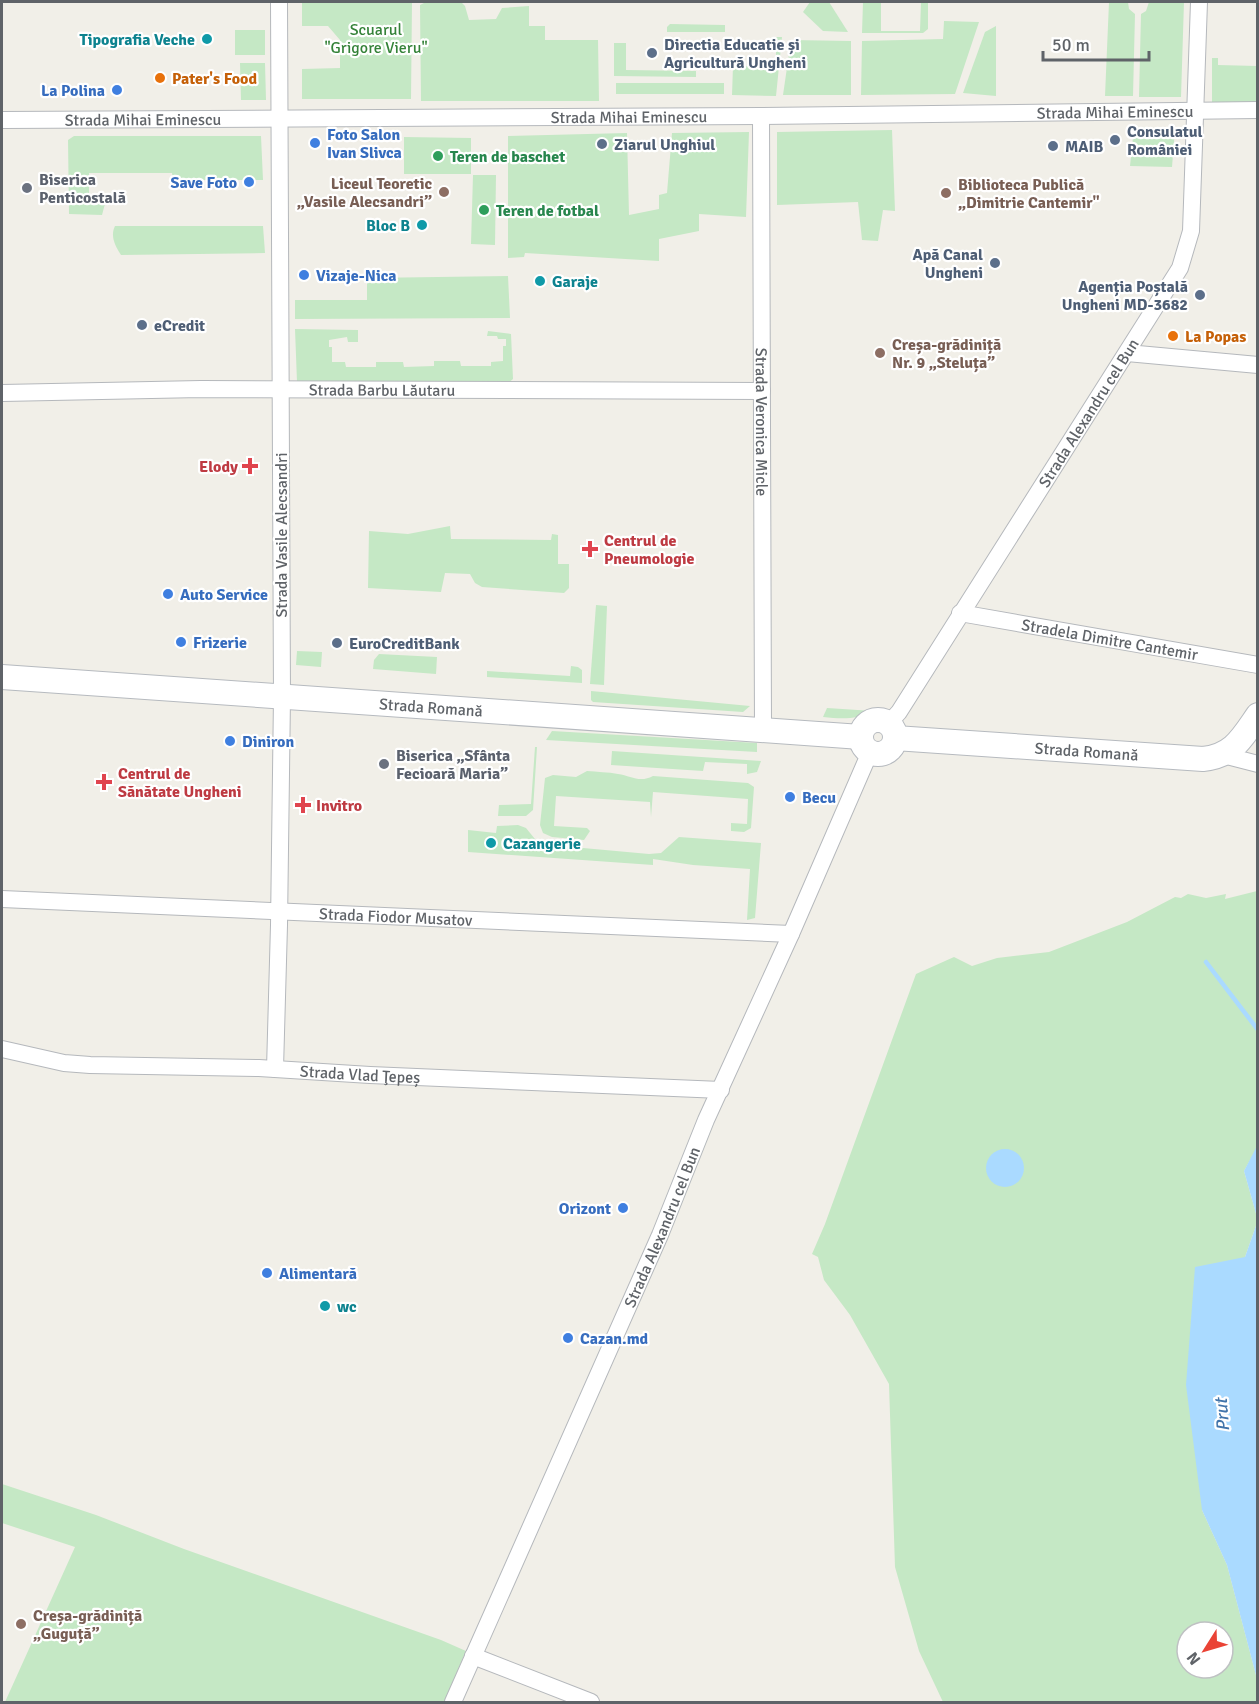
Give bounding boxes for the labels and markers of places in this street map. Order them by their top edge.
place label: Tipografia Veche [80,30,195,50]
marker: Tipografia Veche [200,32,214,46]
place label: Directia Educatie și Agricultură Ungheni [664,35,806,73]
marker: Directia Educatie și Agricultură Ungheni [645,46,659,60]
place label: Pater's Food [172,69,257,89]
marker: Pater's Food [153,71,167,85]
place label: La Polina [41,81,105,101]
marker: La Polina [110,83,124,97]
place label: Consulatul României [1127,122,1203,160]
place label: Foto Salon Ivan Slivca [327,125,402,163]
marker: Consulatul României [1108,133,1122,147]
place label: Ziarul Unghiul [614,135,715,155]
marker: Foto Salon Ivan Slivca [308,136,322,150]
marker: Ziarul Unghiul [595,137,609,151]
place label: MAIB [1065,137,1104,157]
marker: MAIB [1046,139,1060,153]
place label: Teren de baschet [450,147,565,167]
marker: Teren de baschet [431,149,445,163]
place label: Biserica Penticostală [39,170,126,208]
place label: Save Foto [171,173,237,193]
place label: Liceul Teoretic „Vasile Alecsandri” [297,174,432,212]
marker: Save Foto [242,175,256,189]
place label: Biblioteca Publică „Dimitrie Cantemir" [958,175,1100,213]
marker: Biserica Penticostală [20,181,34,195]
marker: Liceul Teoretic „Vasile Alecsandri” [437,185,451,199]
marker: Biblioteca Publică „Dimitrie Cantemir" [939,186,953,200]
place label: Teren de fotbal [496,201,599,221]
marker: Teren de fotbal [477,203,491,217]
place label: Bloc B [366,216,410,236]
marker: Bloc B [415,218,429,232]
place label: Apă Canal Ungheni [913,245,983,283]
marker: Apă Canal Ungheni [988,256,1002,270]
place label: Vizaje-Nica [316,266,396,286]
marker: Vizaje-Nica [297,268,311,282]
place label: Garaje [552,272,598,292]
marker: Garaje [533,274,547,288]
place label: Agenția Poștală Ungheni MD-3682 [1062,277,1188,315]
marker: Agenția Poștală Ungheni MD-3682 [1193,288,1207,302]
place label: eCredit [154,316,205,336]
marker: eCredit [135,318,149,332]
place label: La Popas [1185,327,1246,347]
marker: La Popas [1166,329,1180,343]
place label: Creșa-grădiniță Nr. 9 „Steluța” [892,335,1001,373]
marker: Creșa-grădiniță Nr. 9 „Steluța” [873,346,887,360]
place label: Elody [199,457,238,477]
marker: Elody [243,459,257,473]
place label: Centrul de Pneumologie [604,531,695,569]
marker: Centrul de Pneumologie [581,540,599,558]
place label: Auto Service [180,585,268,605]
marker: Auto Service [161,587,175,601]
place label: Frizerie [193,633,247,653]
place label: EuroCreditBank [349,634,460,654]
marker: Frizerie [174,635,188,649]
marker: EuroCreditBank [330,636,344,650]
place label: Diniron [242,732,294,752]
marker: Diniron [223,734,237,748]
place label: Biserica „Sfânta Fecioară Maria” [396,746,510,784]
marker: Biserica „Sfânta Fecioară Maria” [377,757,391,771]
place label: Centrul de Sănătate Ungheni [118,764,242,802]
marker: Centrul de Sănătate Ungheni [95,773,113,791]
place label: Becu [802,788,836,808]
marker: Becu [783,790,797,804]
marker: Invitro [294,796,312,814]
place label: Invitro [316,796,362,816]
place label: Cazangerie [503,834,581,854]
marker: Cazangerie [484,836,498,850]
place label: Orizont [559,1199,611,1219]
marker: Orizont [616,1201,630,1215]
place label: Alimentară [279,1264,357,1284]
marker: Alimentară [260,1266,274,1280]
place label: wc [337,1297,357,1317]
marker: wc [318,1299,332,1313]
place label: Cazan.md [580,1329,649,1349]
marker: Cazan.md [561,1331,575,1345]
place label: Creșa-grădiniță „Guguță” [33,1606,142,1644]
marker: Creșa-grădiniță „Guguță” [14,1617,28,1631]

